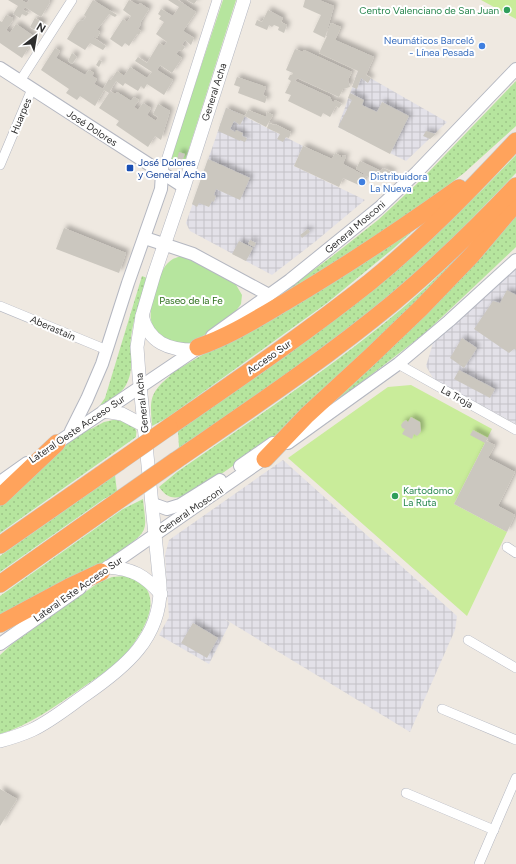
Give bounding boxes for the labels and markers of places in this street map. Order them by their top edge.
place label: Centro Valenciano de San Juan [359,4,499,17]
marker: Centro Valenciano de San Juan [502,5,512,15]
place label: Neumáticos Barceló - Línea Pesada [384,34,474,59]
marker: Neumáticos Barceló - Línea Pesada [477,41,487,51]
place label: José Dolores y General Acha [138,156,206,181]
marker: José Dolores y General Acha [125,163,135,173]
place label: Distribuidora La Nueva [370,170,427,195]
marker: Distribuidora La Nueva [357,177,367,187]
place label: Kartodomo La Ruta [403,484,453,509]
marker: Kartodomo La Ruta [390,491,400,501]

